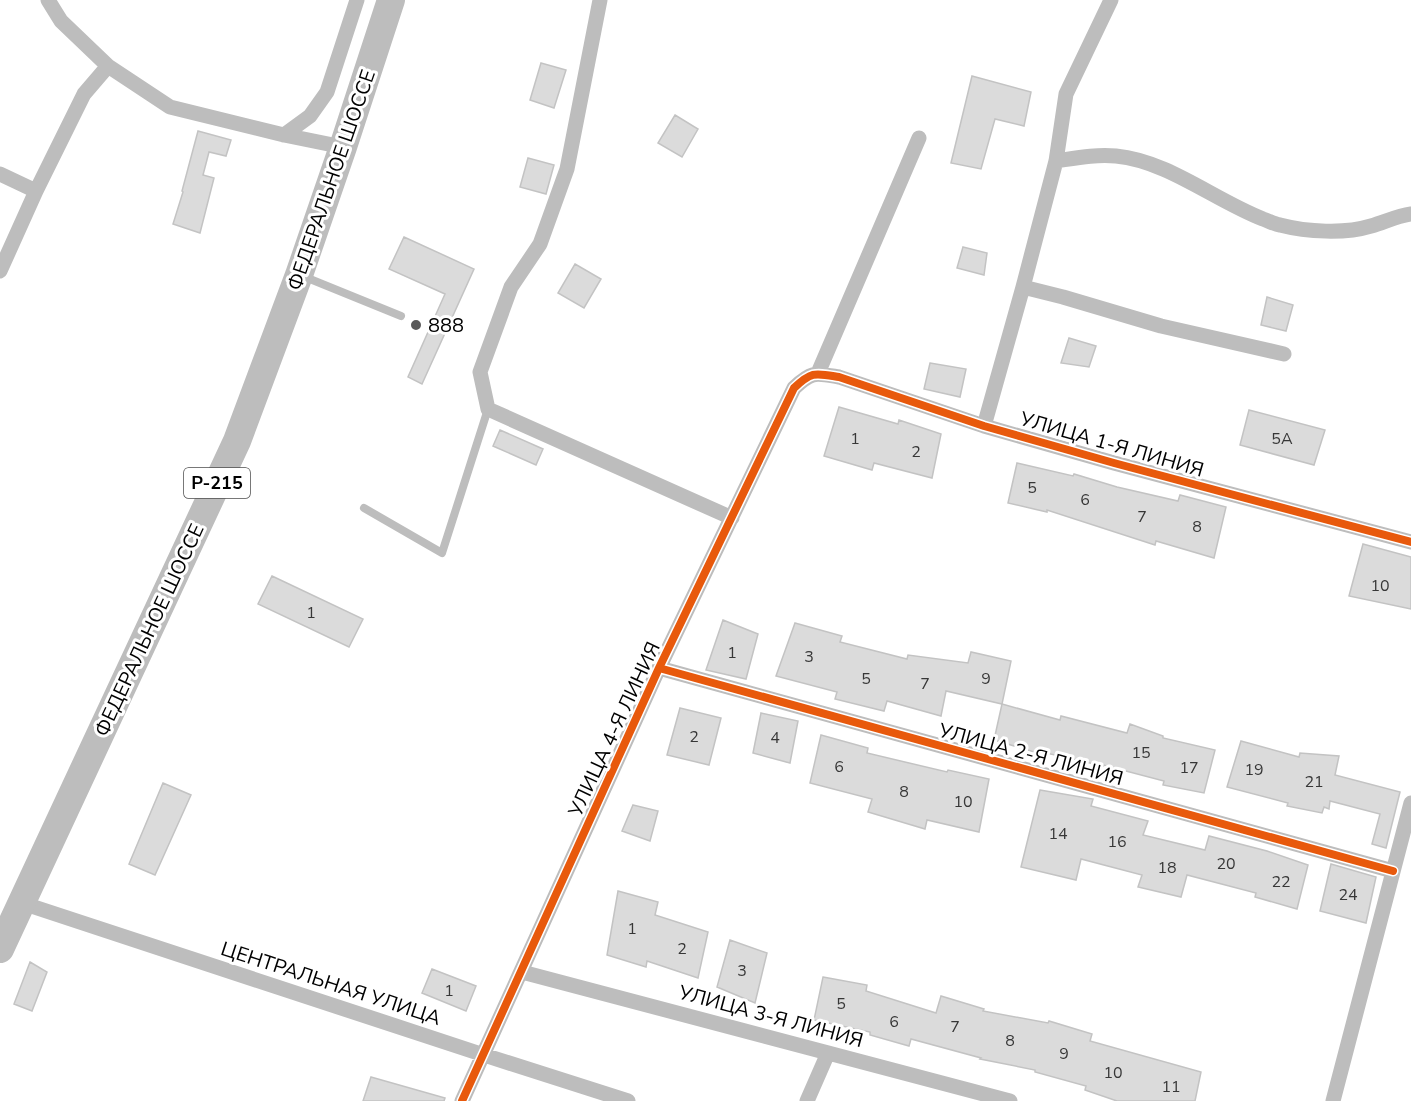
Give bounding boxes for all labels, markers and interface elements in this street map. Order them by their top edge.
street label: ФЕДЕРАЛЬНОЕ ШОССЕ [281,66,382,294]
place label: 888 [428,312,464,339]
marker: 888 [409,318,423,332]
street label: УЛИЦА 1-Я ЛИНИЯ [1016,405,1207,484]
house number: 1 [850,428,860,450]
house number: 5А [1271,428,1293,450]
house number: 2 [911,441,921,463]
road number: Р-215 [184,468,250,498]
house number: 5 [1027,477,1037,499]
house number: 6 [1080,489,1090,511]
house number: 7 [1137,506,1147,528]
house number: 8 [1192,516,1202,538]
street label: ФЕДЕРАЛЬНОЕ ШОССЕ [88,520,211,741]
house number: 10 [1370,575,1390,597]
house number: 1 [306,602,316,624]
street label: УЛИЦА 4-Я ЛИНИЯ [562,637,667,822]
house number: 1 [727,642,737,664]
house number: 3 [804,646,814,668]
house number: 5 [861,668,871,690]
house number: 9 [981,668,991,690]
house number: 7 [920,673,930,695]
street label: УЛИЦА 2-Я ЛИНИЯ [935,717,1126,792]
house number: 2 [689,726,699,748]
house number: 4 [770,727,780,749]
house number: 15 [1131,742,1151,764]
house number: 6 [834,756,844,778]
house number: 17 [1179,757,1199,779]
house number: 19 [1244,759,1264,781]
house number: 21 [1304,771,1324,793]
house number: 8 [899,781,909,803]
house number: 10 [953,791,973,813]
house number: 14 [1048,823,1068,845]
house number: 16 [1107,831,1127,853]
house number: 20 [1216,853,1236,875]
house number: 18 [1157,857,1177,879]
house number: 22 [1271,871,1291,893]
house number: 24 [1338,884,1358,906]
house number: 1 [627,918,637,940]
street label: ЦЕНТРАЛЬНАЯ УЛИЦА [217,935,445,1032]
house number: 2 [677,938,687,960]
house number: 3 [737,960,747,982]
street label: УЛИЦА 3-Я ЛИНИЯ [675,979,866,1054]
house number: 1 [444,980,454,1002]
house number: 5 [836,993,846,1015]
house number: 6 [889,1011,899,1033]
house number: 7 [950,1016,960,1038]
house number: 8 [1005,1030,1015,1052]
house number: 9 [1059,1043,1069,1065]
house number: 10 [1103,1062,1123,1084]
house number: 11 [1161,1076,1181,1098]

